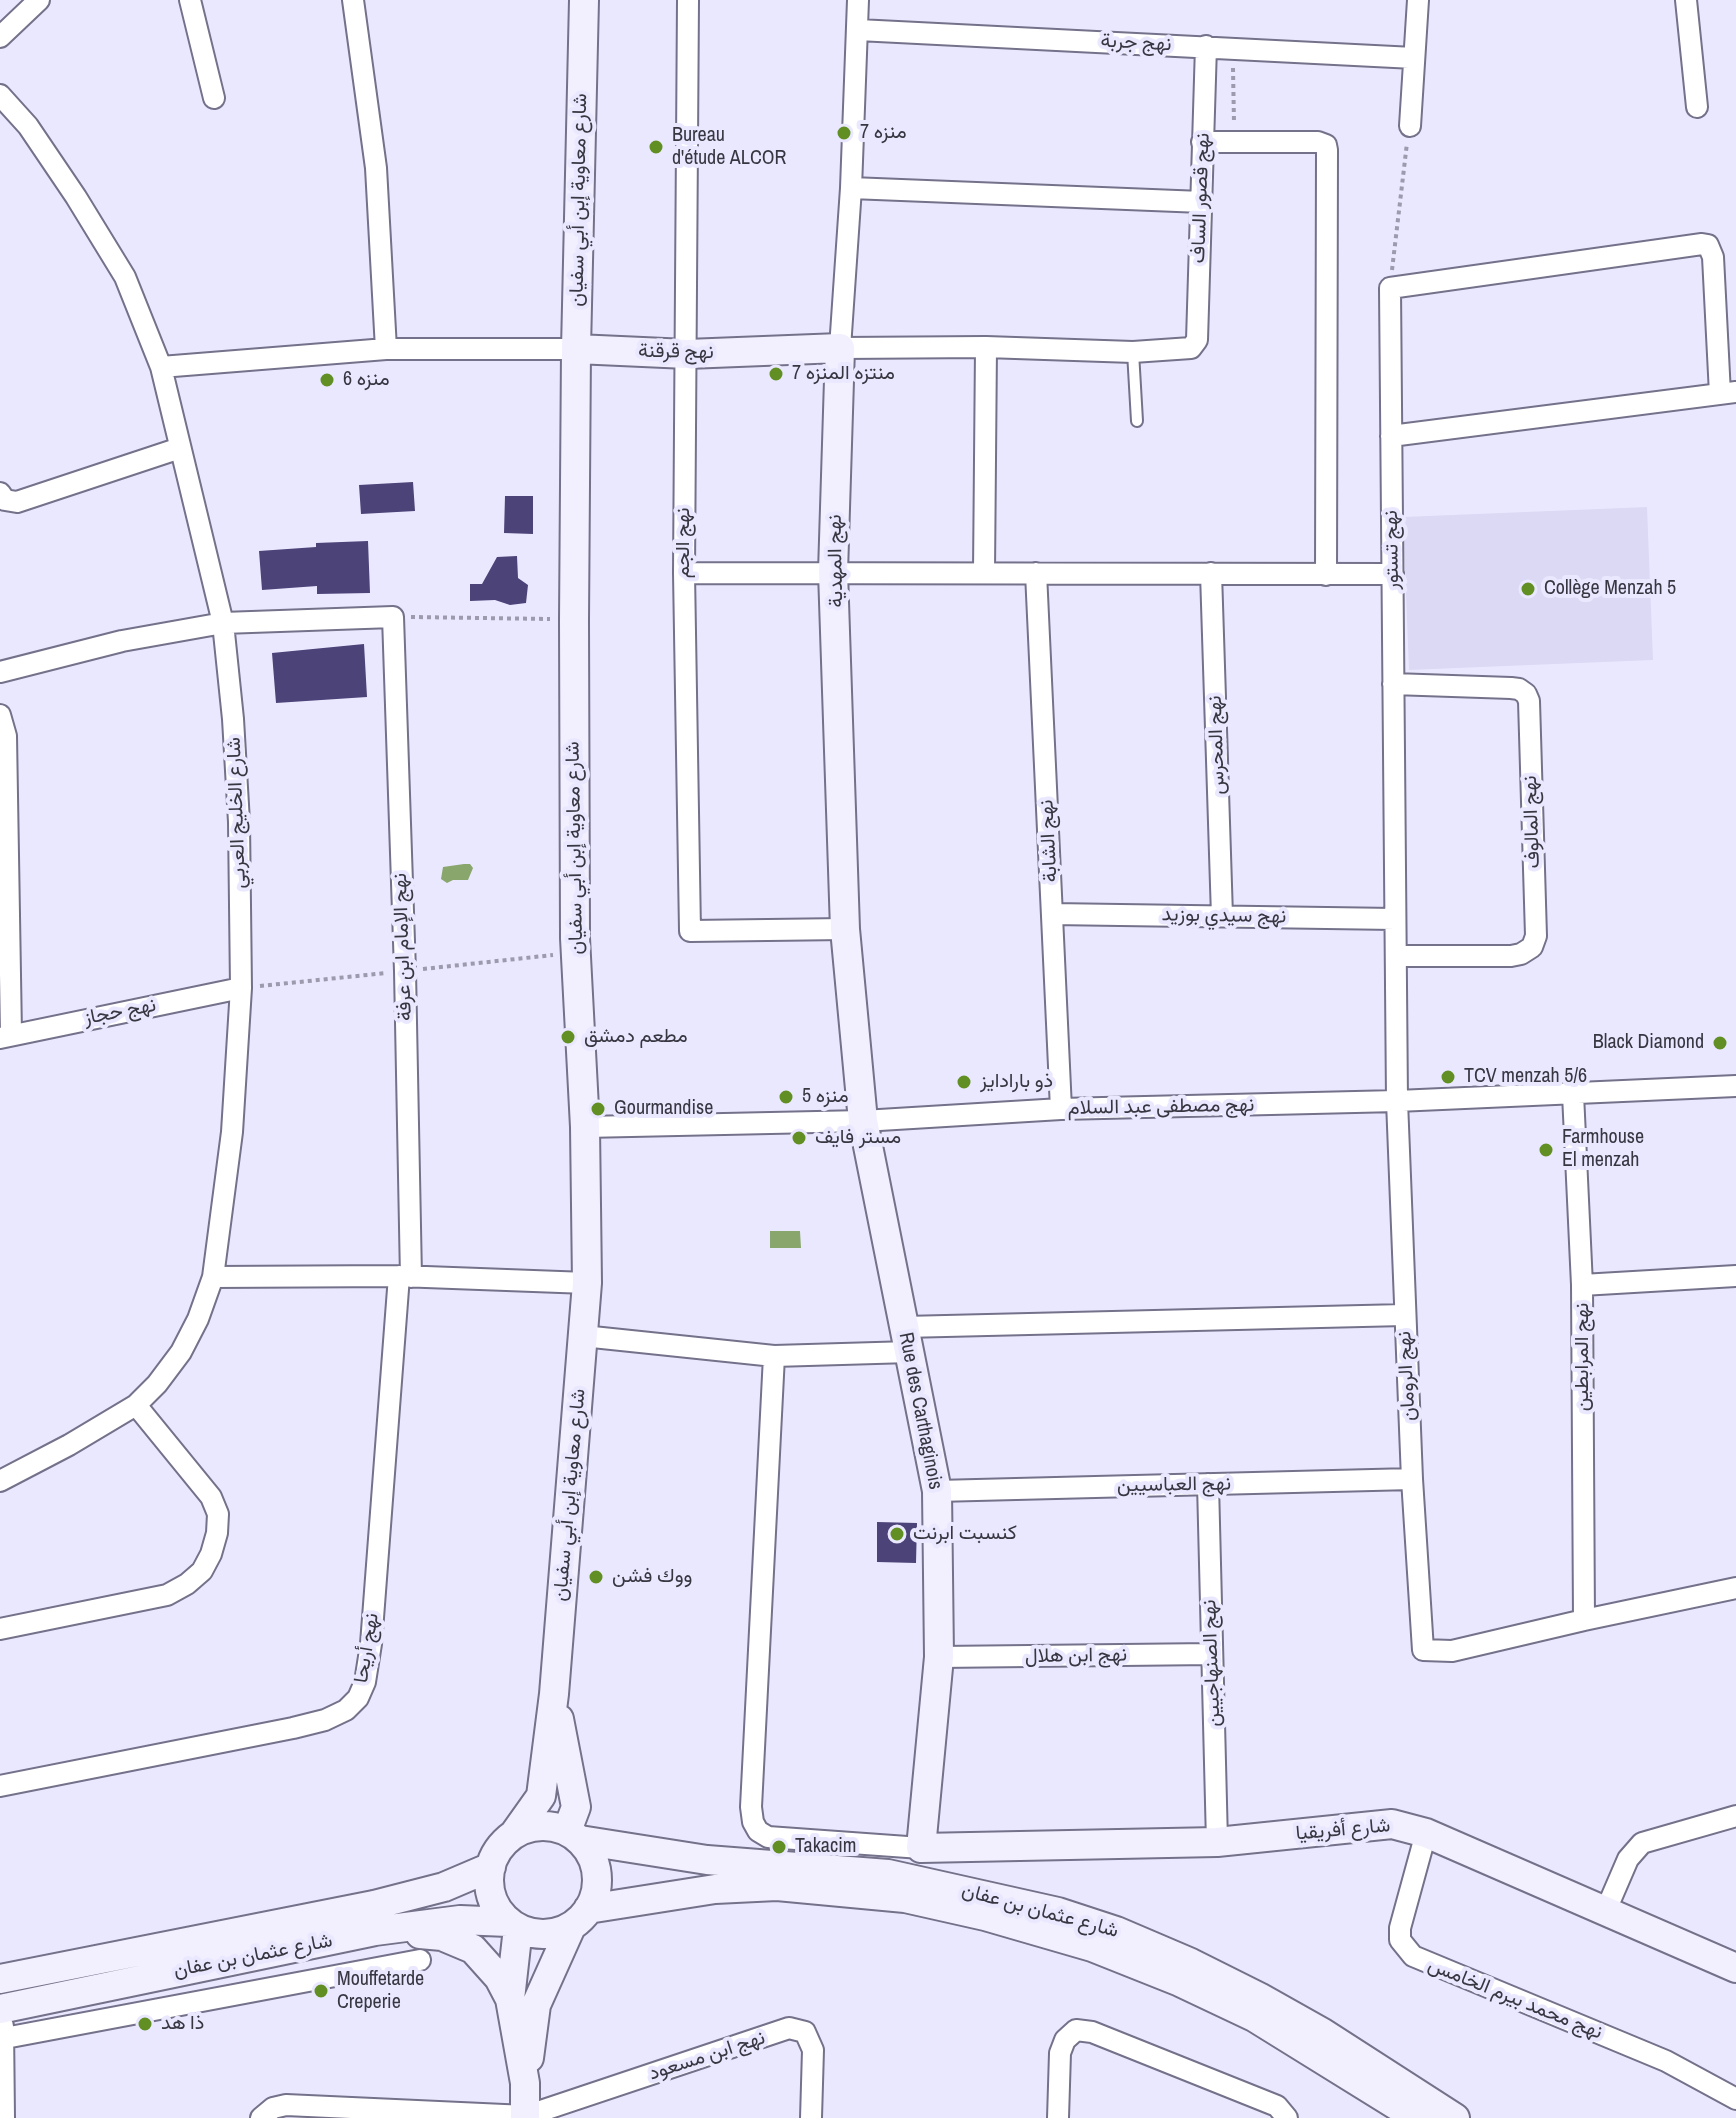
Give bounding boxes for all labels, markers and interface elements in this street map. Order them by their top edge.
street label: نهج جربة [1100,29,1172,57]
street label: شارع معاوية إبن أبي سفيان [565,93,593,307]
place label: منزه 7 [860,121,907,145]
place label: Bureau d'étude ALCOR [672,124,786,171]
marker: منزه 7 [835,124,853,142]
street label: نهج قصور الساف [1187,132,1215,264]
marker: Bureau d'étude ALCOR [647,138,665,156]
street label: نهج قرقنة [638,339,714,365]
place label: منتزه المنزه 7 [792,362,895,386]
marker: منتزه المنزه 7 [767,365,785,383]
place label: منزه 6 [343,368,390,392]
marker: منزه 6 [318,371,336,389]
street label: نهج الجم [672,508,696,578]
street label: نهج تستور [1379,510,1405,590]
street label: نهج المهدية [823,514,849,608]
place label: Collège Menzah 5 [1544,577,1676,601]
marker: Collège Menzah 5 [1519,580,1537,598]
street label: نهج المحرس [1203,695,1231,795]
street label: شارع الخليج العربي [222,737,252,889]
street label: شارع معاوية إبن أبي سفيان [561,741,589,955]
street label: نهج المالوف [1518,775,1546,869]
street label: نهج الشابة [1035,799,1063,883]
street label: نهج الإمام ابن عرفة [388,873,418,1021]
street label: نهج سيدي بوزيد [1161,903,1287,929]
street label: نهج حجاز [82,993,158,1031]
place label: مطعم دمشق [584,1025,688,1049]
marker: مطعم دمشق [559,1028,577,1046]
place label: Black Diamond [1593,1031,1704,1055]
marker: Black Diamond [1711,1034,1729,1052]
place label: TCV menzah 5/6 [1464,1065,1587,1089]
marker: TCV menzah 5/6 [1439,1068,1457,1086]
place label: ذو بارادايز [980,1070,1053,1094]
marker: ذو بارادايز [955,1073,973,1091]
place label: منزه 5 [802,1085,849,1109]
marker: منزه 5 [777,1088,795,1106]
street label: نهج مصطفى عبد السلام [1067,1093,1255,1121]
place label: Gourmandise [614,1097,713,1121]
marker: Gourmandise [589,1100,607,1118]
place label: مستر فايف [815,1126,901,1150]
place label: Farmhouse El menzah [1562,1126,1644,1173]
marker: مستر فايف [790,1129,808,1147]
marker: Farmhouse El menzah [1537,1141,1555,1159]
street label: نهج المرابطين [1571,1303,1595,1411]
street label: Rue des Carthaginois [893,1330,947,1492]
street label: نهج الرومان [1393,1330,1421,1422]
street label: شارع معاوية إبن أبي سفيان [549,1388,591,1602]
street label: نهج العباسيين [1117,1472,1231,1498]
place label: كنسبت ابرنت [913,1522,1017,1546]
marker: كنسبت ابرنت [888,1525,906,1543]
place label: ووك فشن [612,1565,692,1589]
marker: ووك فشن [587,1568,605,1586]
street label: نهج الصنهاجيين [1198,1599,1226,1727]
street label: نهج أريحا [350,1611,384,1685]
street label: نهج ابن هلال [1025,1643,1127,1669]
street label: شارع أفريقيا [1295,1814,1391,1846]
place label: Takacim [795,1835,856,1859]
marker: Takacim [770,1838,788,1856]
street label: شارع عثمان بن عفان [959,1879,1121,1943]
street label: شارع عثمان بن عفان [172,1929,334,1983]
street label: نهج محمد بيرم الخامس [1424,1953,1606,2045]
place label: Mouffetarde Creperie [337,1968,424,2015]
marker: Mouffetarde Creperie [312,1982,330,2000]
place label: ذا هد [161,2012,204,2036]
marker: ذا هد [136,2015,154,2033]
street label: نهج ابن مسعود [646,2026,768,2086]

